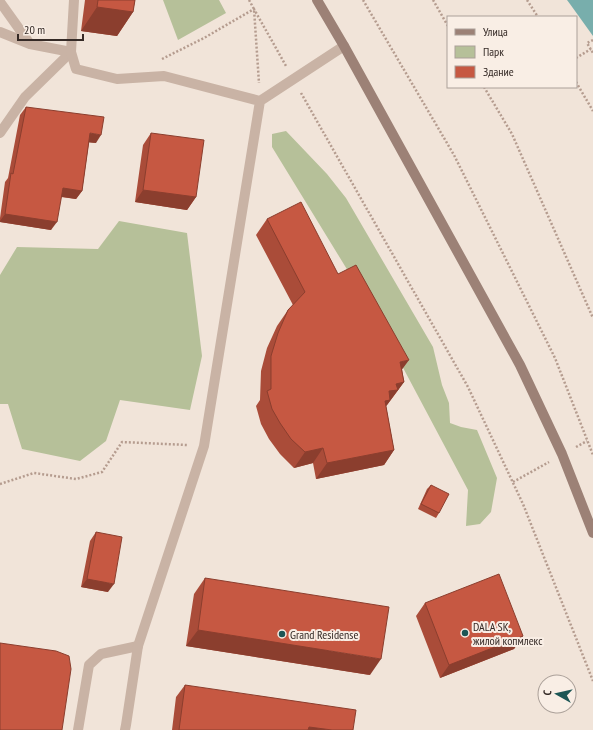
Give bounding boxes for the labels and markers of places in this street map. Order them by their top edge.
place label: DALA SK, жилой копмлекс [473,619,543,648]
place label: Grand Residense [290,627,358,642]
marker: DALA SK, жилой копмлекс [460,628,470,638]
marker: Grand Residense [277,629,287,639]

